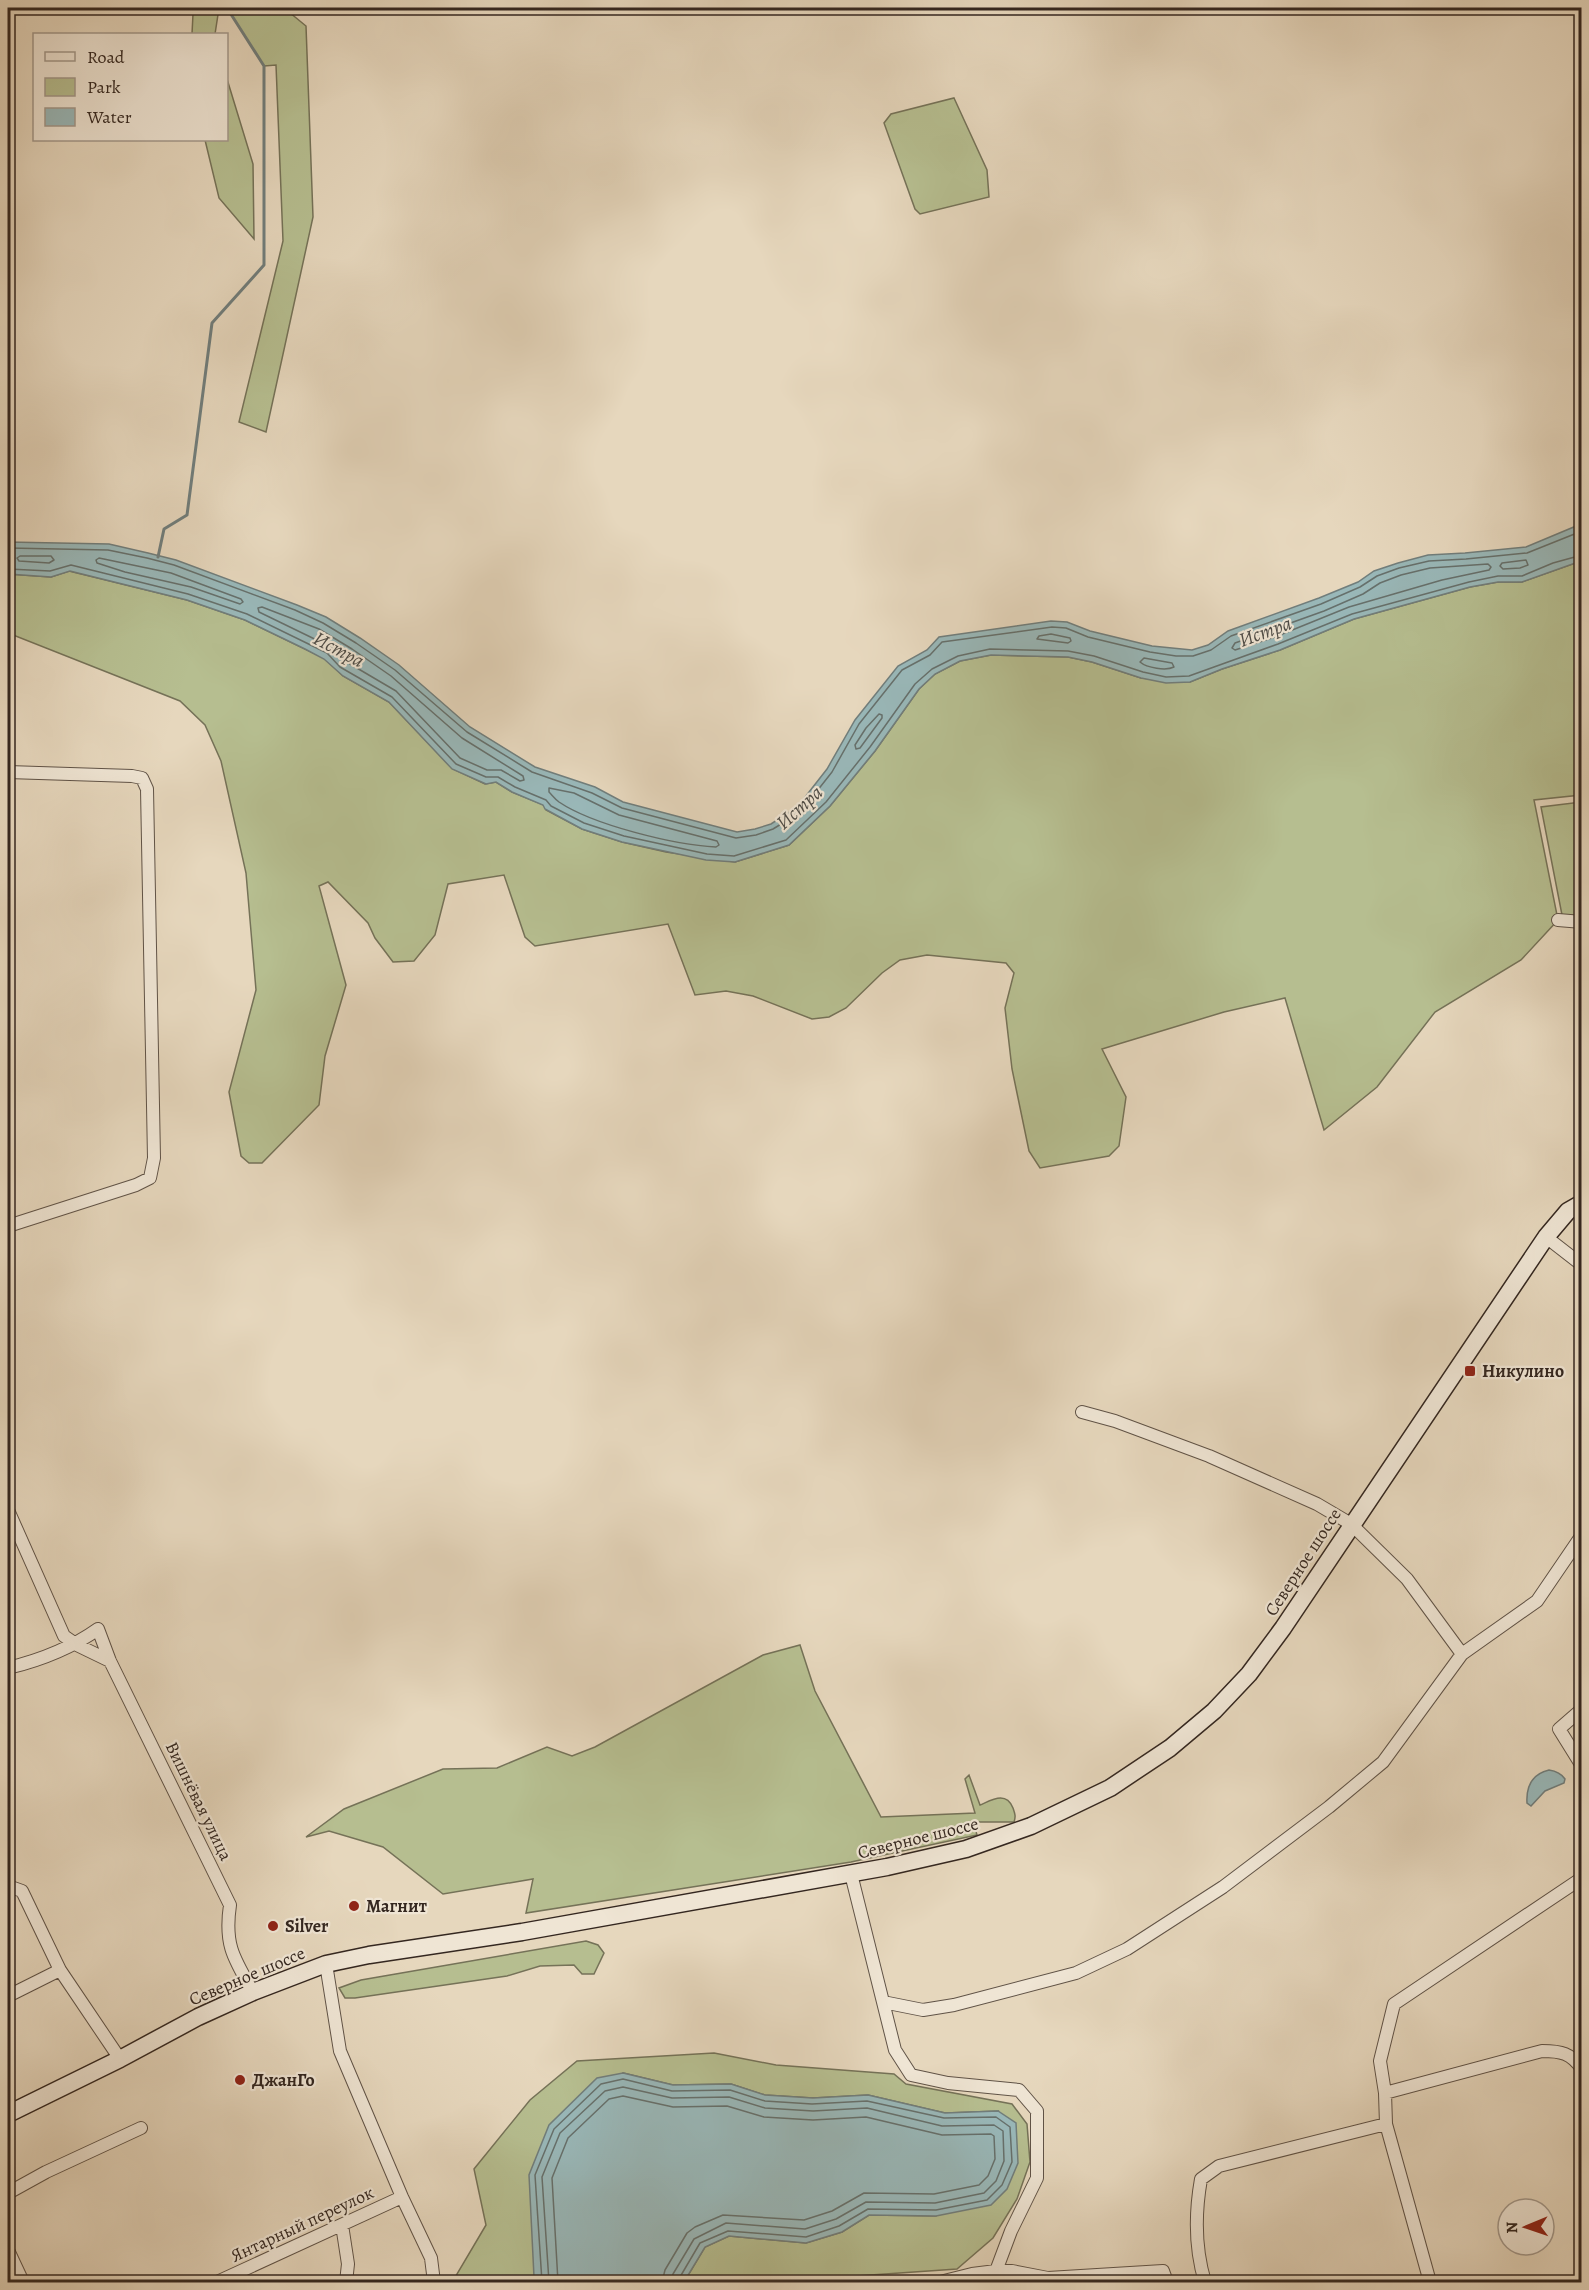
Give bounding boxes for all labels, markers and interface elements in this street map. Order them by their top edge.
legend [33,33,228,141]
text: Road [87,45,125,69]
text: Park [87,75,121,99]
text: Water [86,105,132,129]
water label: Истра [1235,609,1295,653]
water label: Истра [308,625,369,674]
water label: Истра [770,779,829,836]
place label: Никулино [1482,1359,1564,1383]
marker: Никулино [1463,1364,1477,1378]
street label: Северное шоссе [1259,1504,1347,1620]
street label: Вишнёвая улица [160,1738,238,1865]
street label: Северное шоссе [855,1811,981,1865]
place label: Магнит [366,1894,427,1918]
marker: Магнит [347,1899,361,1913]
place label: Silver [285,1914,329,1938]
marker: Silver [266,1919,280,1933]
street label: Северное шоссе [185,1941,309,2011]
place label: ДжанГо [252,2068,315,2092]
marker: ДжанГо [233,2073,247,2087]
street label: Янтарный переулок [227,2180,377,2268]
north arrow [1496,2197,1556,2257]
text: N [1501,2221,1523,2234]

